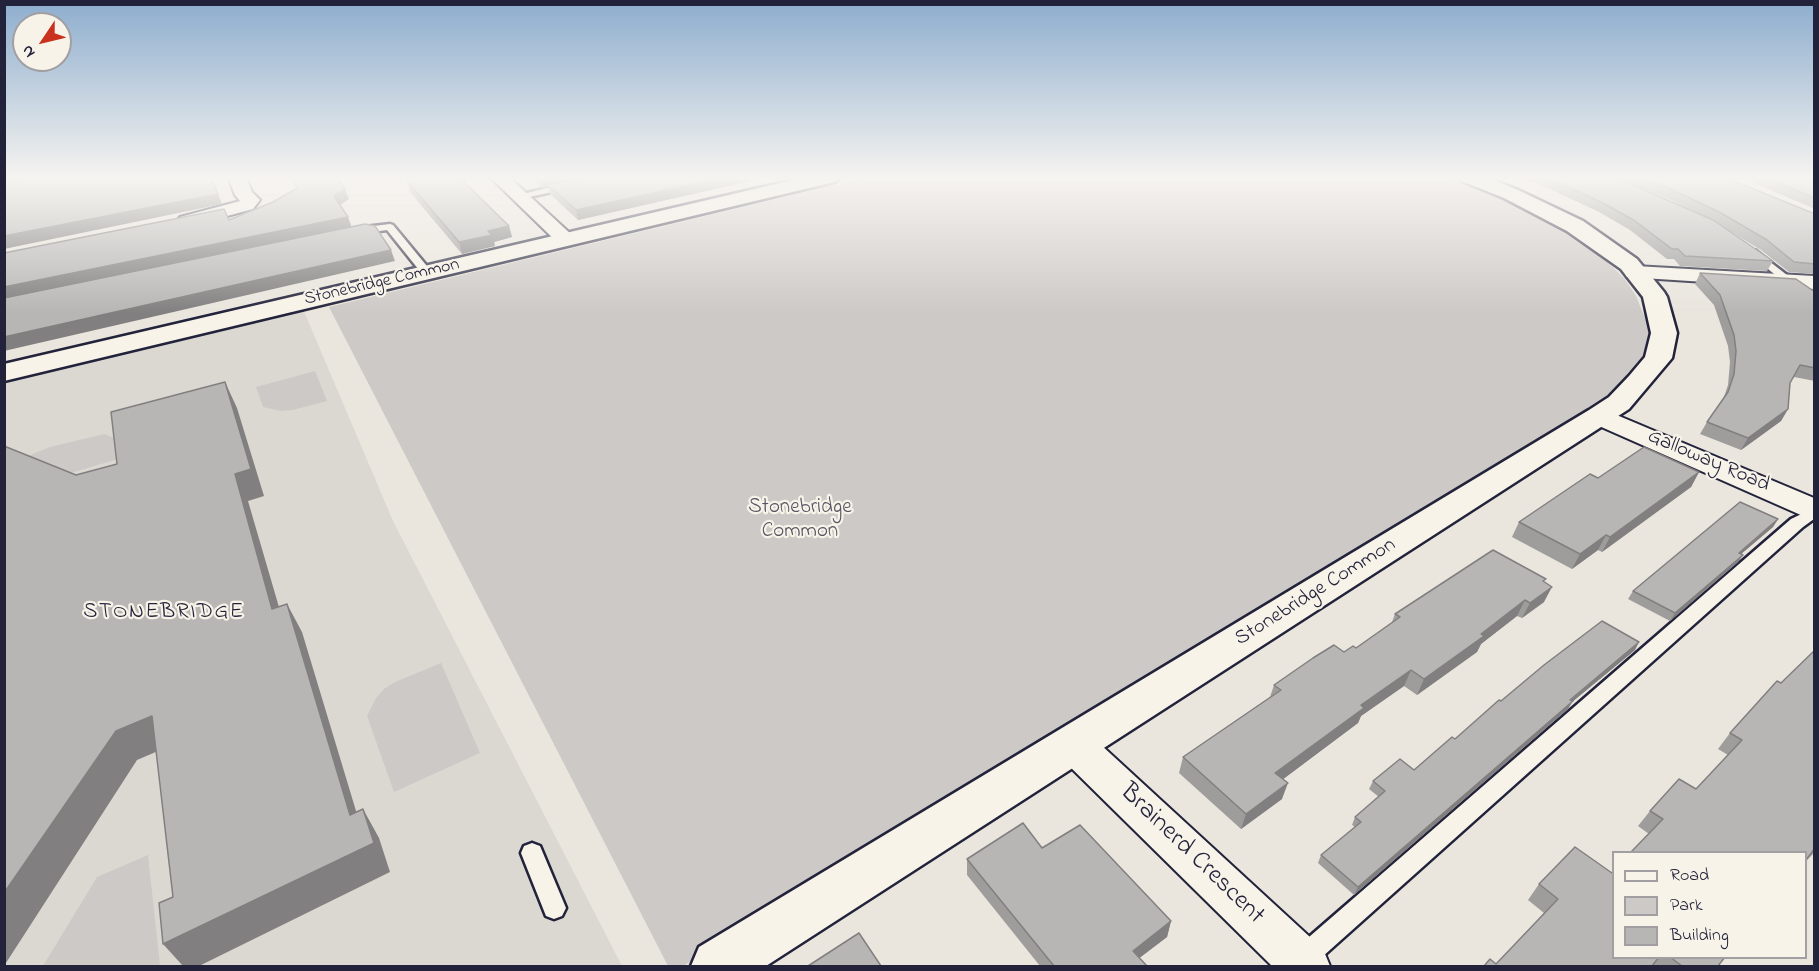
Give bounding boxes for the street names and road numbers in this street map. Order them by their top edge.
street label: Stonebridge Common [302,255,462,311]
street label: Galloway Road [1643,425,1773,499]
street label: Stonebridge Common [1231,533,1401,653]
street label: Brainerd Crescent [1112,778,1270,932]

